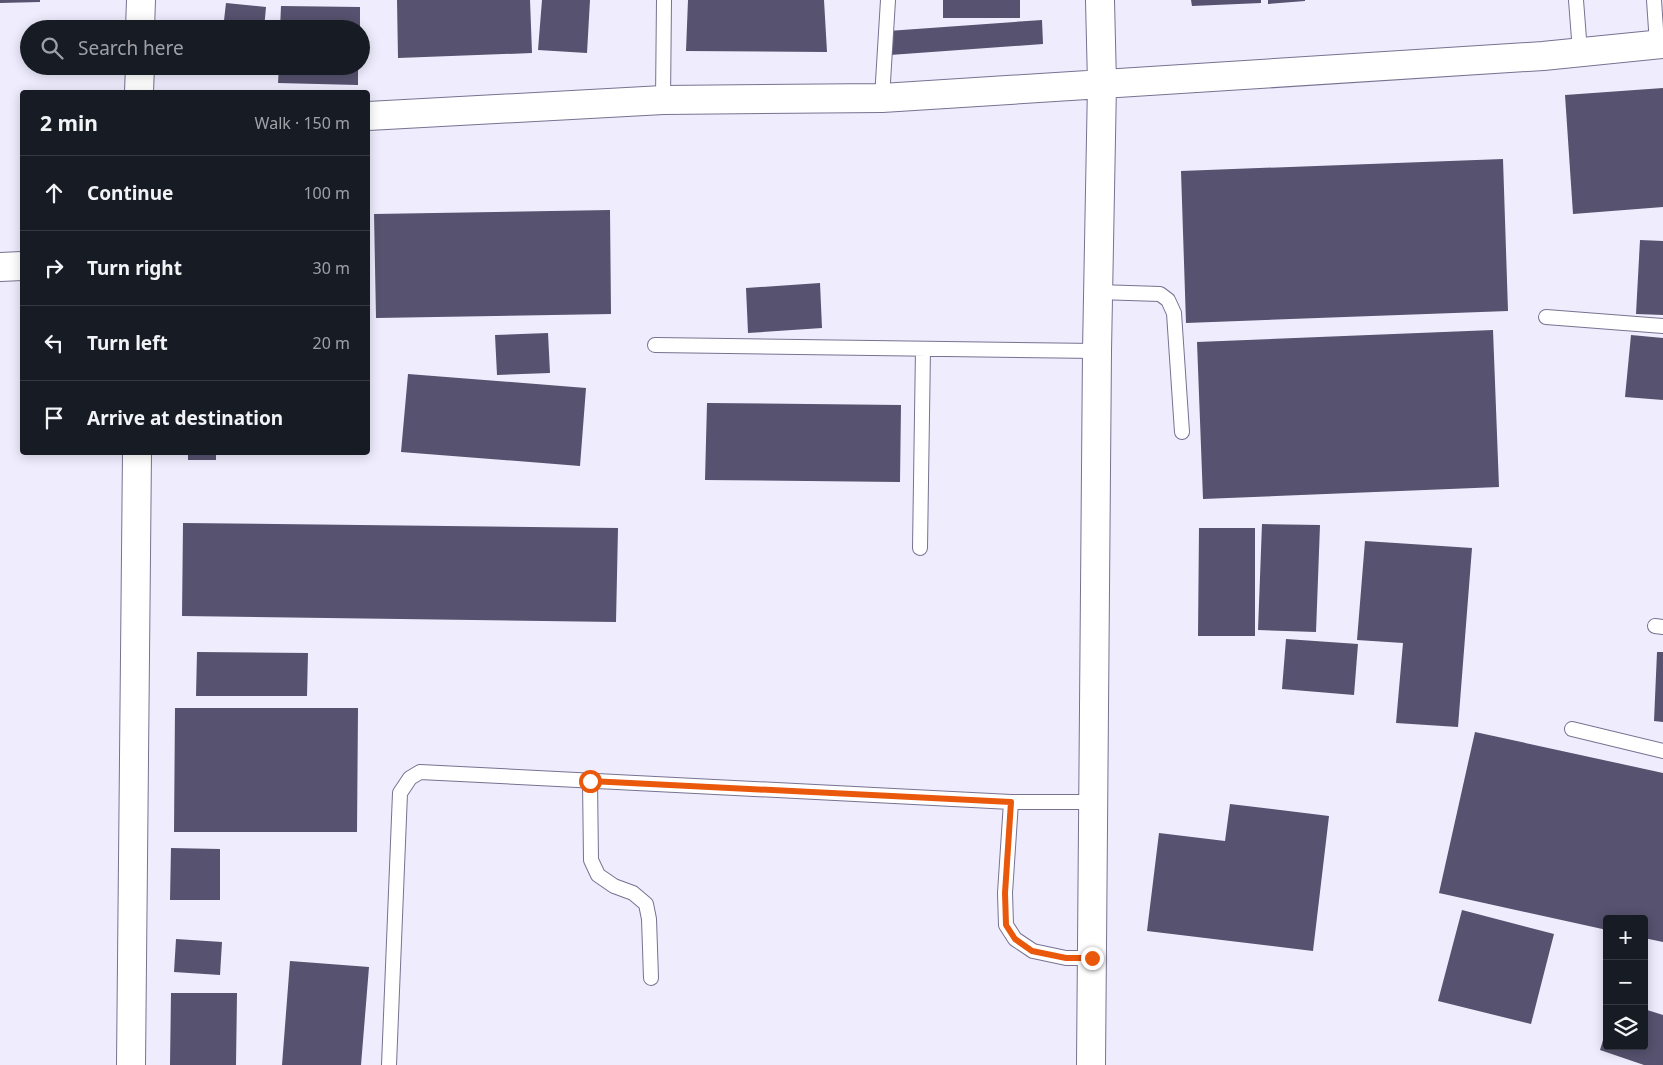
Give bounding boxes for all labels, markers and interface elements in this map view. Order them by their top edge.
search box [20,20,370,75]
icon: search [38,34,66,62]
text: Search here [78,35,184,61]
text: 2 min [40,109,98,137]
text: Walk · 150 m [255,112,350,134]
icon: ahead [40,179,68,207]
text: Continue [87,180,173,206]
text: 100 m [303,182,350,204]
icon: right [40,254,68,282]
text: Turn right [87,255,182,281]
text: 30 m [313,257,350,279]
icon: left [40,329,68,357]
text: Turn left [87,330,168,356]
text: 20 m [313,332,350,354]
icon: arrive [40,404,68,432]
text: Arrive at destination [87,405,283,431]
route start [579,770,602,793]
map controls [1603,915,1648,1050]
button: + [1603,915,1648,960]
route end [1081,947,1104,970]
button: − [1603,960,1648,1005]
button: layers [1603,1005,1648,1050]

